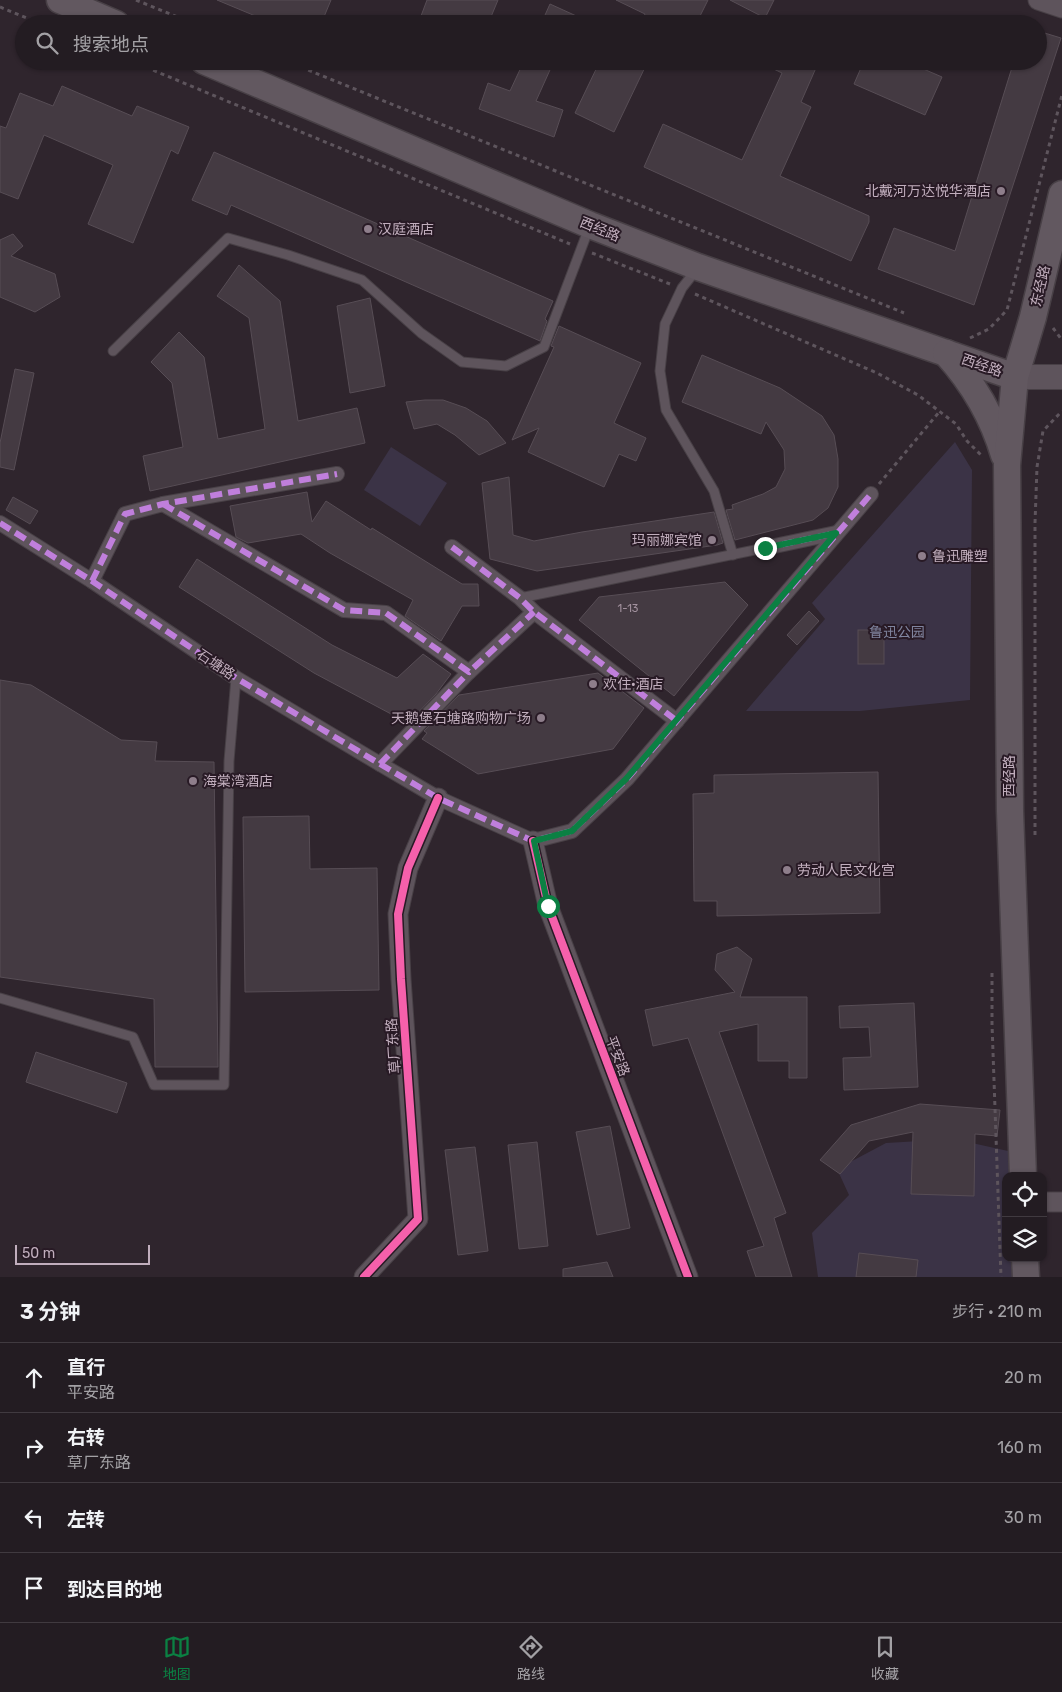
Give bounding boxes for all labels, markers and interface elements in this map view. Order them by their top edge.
search box [15,15,1047,70]
icon: search [33,29,61,57]
text: 搜索地点 [73,33,149,56]
place label: 北戴河万达悦华酒店 [865,183,991,200]
marker: 北戴河万达悦华酒店 [995,185,1007,197]
street label: 西经路 [577,214,622,245]
place label: 汉庭酒店 [378,221,434,238]
marker: 汉庭酒店 [362,223,374,235]
street label: 东经路 [1027,264,1053,308]
street label: 西经路 [959,351,1004,380]
place label: 玛丽娜宾馆 [632,532,702,549]
marker: 玛丽娜宾馆 [706,534,718,546]
route end [754,537,777,560]
place label: 鲁迅雕塑 [932,548,988,565]
marker: 鲁迅雕塑 [916,550,928,562]
house number: 1-13 [618,602,639,615]
park label: 鲁迅公园 [869,624,925,641]
street label: 石塘路 [194,646,238,683]
place label: 欢住·酒店 [603,676,664,693]
marker: 欢住·酒店 [587,678,599,690]
place label: 天鹅堡石塘路购物广场 [391,710,531,727]
marker: 天鹅堡石塘路购物广场 [535,712,547,724]
street label: 西经路 [1001,755,1018,797]
place label: 海棠湾酒店 [203,773,273,790]
marker: 海棠湾酒店 [187,775,199,787]
place label: 劳动人民文化宫 [797,862,895,879]
marker: 劳动人民文化宫 [781,864,793,876]
route start [537,895,560,918]
street label: 草厂东路 [383,1017,404,1074]
street label: 平安路 [602,1034,633,1079]
map controls [1002,1172,1047,1262]
button: locate [1002,1172,1047,1217]
button: layers [1002,1217,1047,1262]
scale bar [15,1242,150,1265]
text: 50 m [22,1245,55,1262]
text: 3 分钟 [20,1299,80,1324]
text: 步行 · 210 m [952,1302,1042,1321]
text: 直行 [67,1356,105,1379]
icon: ahead [20,1364,48,1392]
text: 20 m [1004,1368,1042,1387]
text: 平安路 [67,1383,115,1402]
text: 右转 [67,1426,105,1449]
icon: right [20,1434,48,1462]
text: 160 m [997,1438,1042,1457]
text: 草厂东路 [67,1453,131,1472]
icon: left [20,1504,48,1532]
text: 左转 [67,1508,105,1531]
text: 30 m [1004,1508,1042,1527]
icon: arrive [20,1574,48,1602]
text: 到达目的地 [67,1578,162,1601]
tab: 地图 [163,1633,191,1683]
tab: 路线 [517,1633,545,1683]
tab: 收藏 [871,1633,899,1683]

